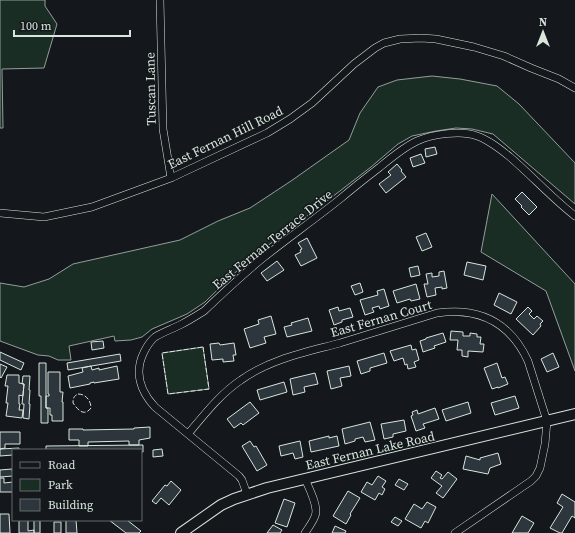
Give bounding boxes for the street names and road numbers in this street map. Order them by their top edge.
street label: Tuscan Lane [141,52,160,126]
street label: East Fernan Hill Road [165,102,286,173]
street label: East Fernan Terrace Drive [209,185,336,293]
street label: East Fernan Court [329,296,434,341]
street label: East Fernan Lake Road [304,427,437,474]

